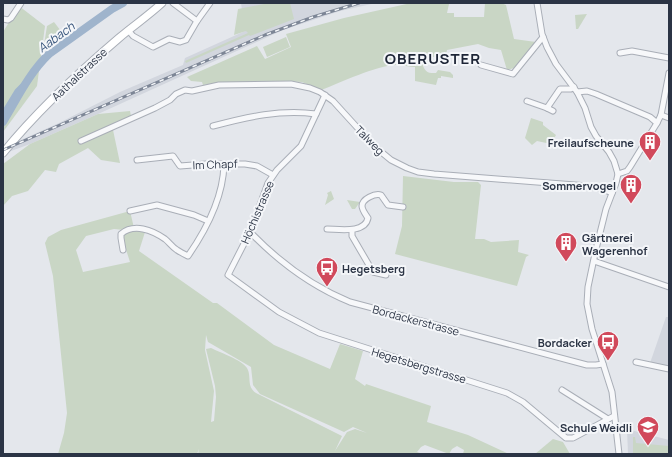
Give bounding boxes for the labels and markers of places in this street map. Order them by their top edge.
building icon: Freilaufscheune [637,129,663,162]
place label: Freilaufscheune [548,135,634,150]
building icon: Sommervogel [618,172,644,205]
place label: Sommervogel [542,178,616,193]
building icon: Gärtnerei Wagerenhof [553,230,579,263]
place label: Gärtnerei Wagerenhof [582,230,648,258]
bus stop icon: Hegetsberg [314,255,340,288]
place label: Hegetsberg [342,261,405,276]
bus stop icon: Bordacker [595,329,621,362]
place label: Bordacker [538,335,593,350]
school or university icon: Schule Weidli [635,414,661,447]
place label: Schule Weidli [560,420,632,435]

